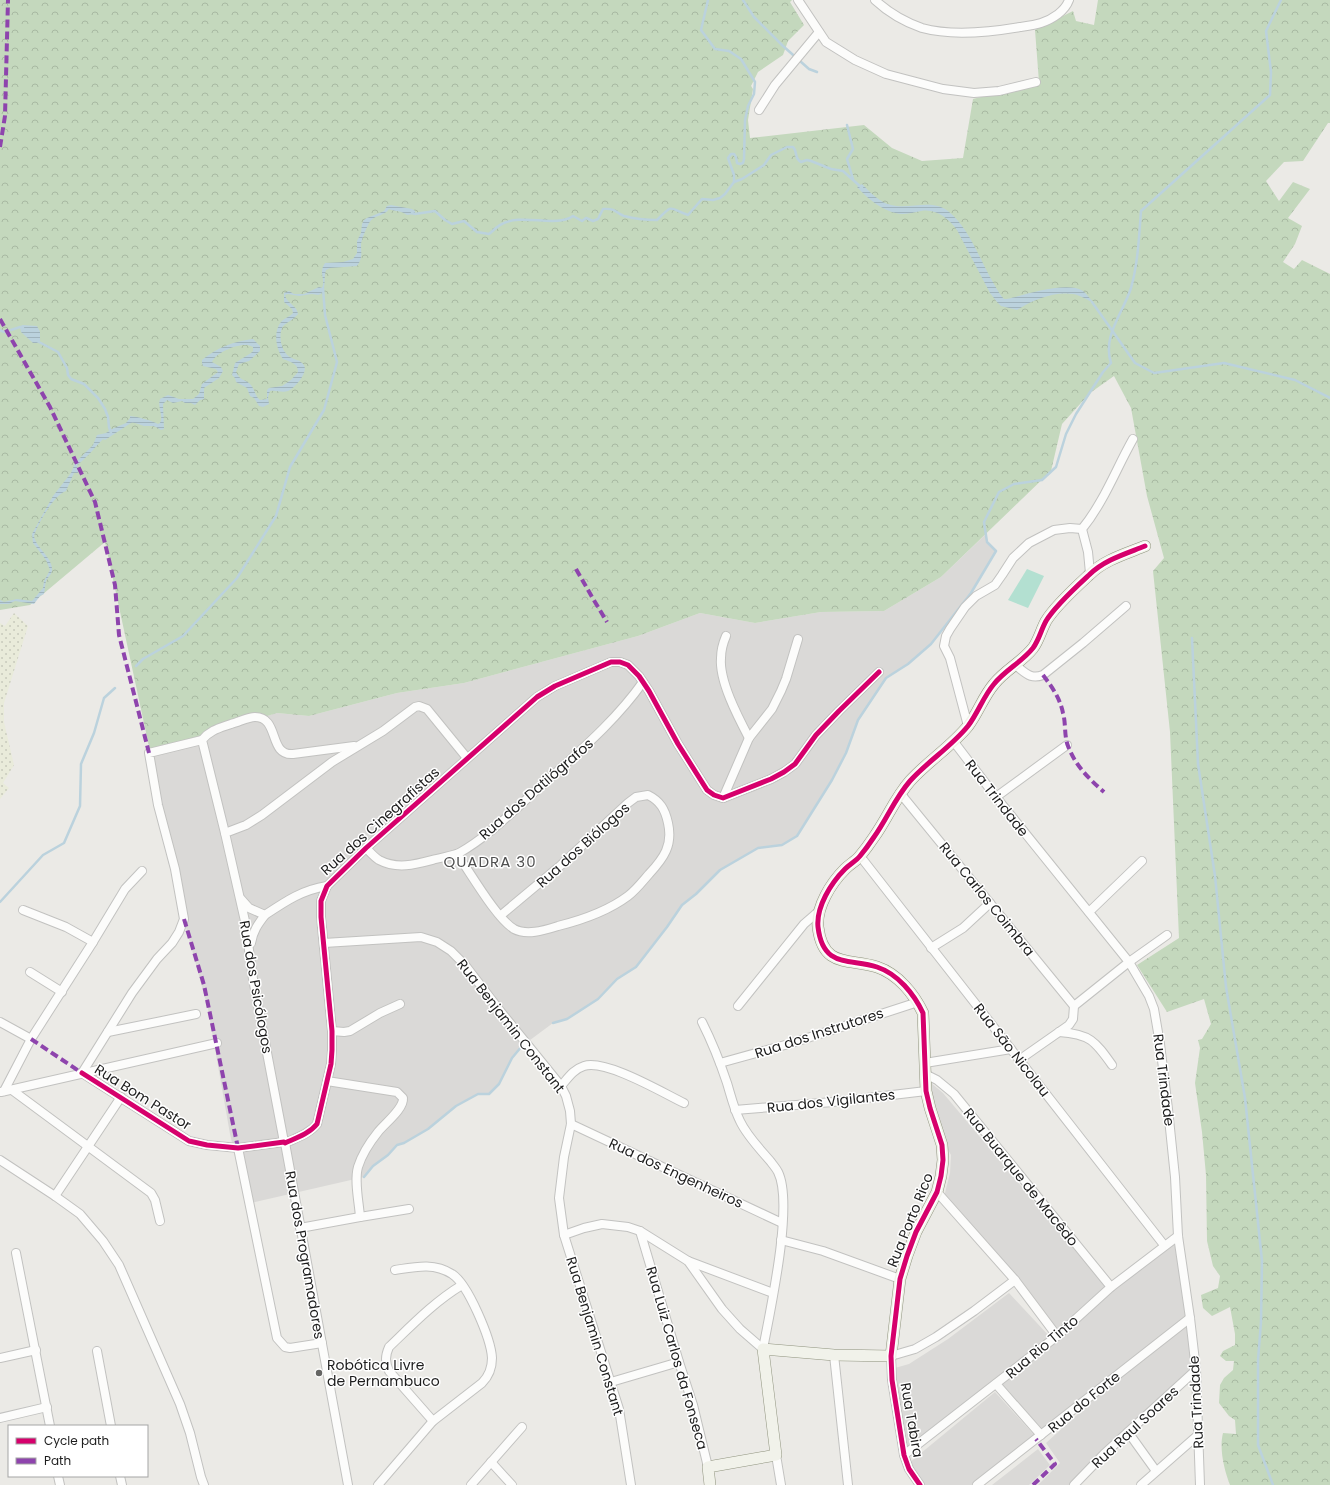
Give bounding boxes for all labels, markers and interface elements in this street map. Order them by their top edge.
street label: Rua dos Datilógrafos [475,734,597,844]
street label: Rua Trindade [961,755,1034,841]
street label: Rua dos Cinegrafistas [316,762,444,880]
street label: Rua dos Biólogos [532,798,634,892]
street label: Rua Carlos Coimbra [935,838,1039,960]
district label: QUADRA 30 [443,851,537,872]
street label: Rua dos Psicólogos [234,919,278,1055]
street label: Rua Benjamin Constant [452,955,570,1097]
street label: Rua São Nicolau [969,999,1055,1101]
street label: Rua dos Instrutores [752,1003,886,1063]
street label: Rua Trindade [1148,1033,1180,1128]
street label: Rua Bom Pastor [91,1059,195,1135]
street label: Rua dos Vigilantes [766,1084,896,1118]
street label: Rua Buarque de Macêdo [959,1104,1083,1250]
street label: Rua dos Engenheiros [606,1133,746,1213]
street label: Rua dos Programadores [280,1170,330,1340]
street label: Rua Porto Rico [882,1170,938,1270]
street label: Rua Benjamin Constant [561,1254,629,1418]
street label: Rua Luiz Carlos da Fonseca [641,1264,713,1452]
street label: Rua Rio Tinto [1001,1311,1083,1383]
place label: Robótica Livre de Pernambuco [327,1355,440,1391]
street label: Rua Trindade [1184,1355,1208,1449]
street label: Rua do Forte [1044,1366,1125,1437]
marker: Robótica Livre de Pernambuco [314,1368,324,1378]
street label: Rua Tabira [896,1381,928,1459]
street label: Rua Raul Soares [1087,1381,1183,1473]
legend [8,1425,148,1477]
text: Cycle path [44,1432,109,1449]
text: Path [44,1452,71,1469]

